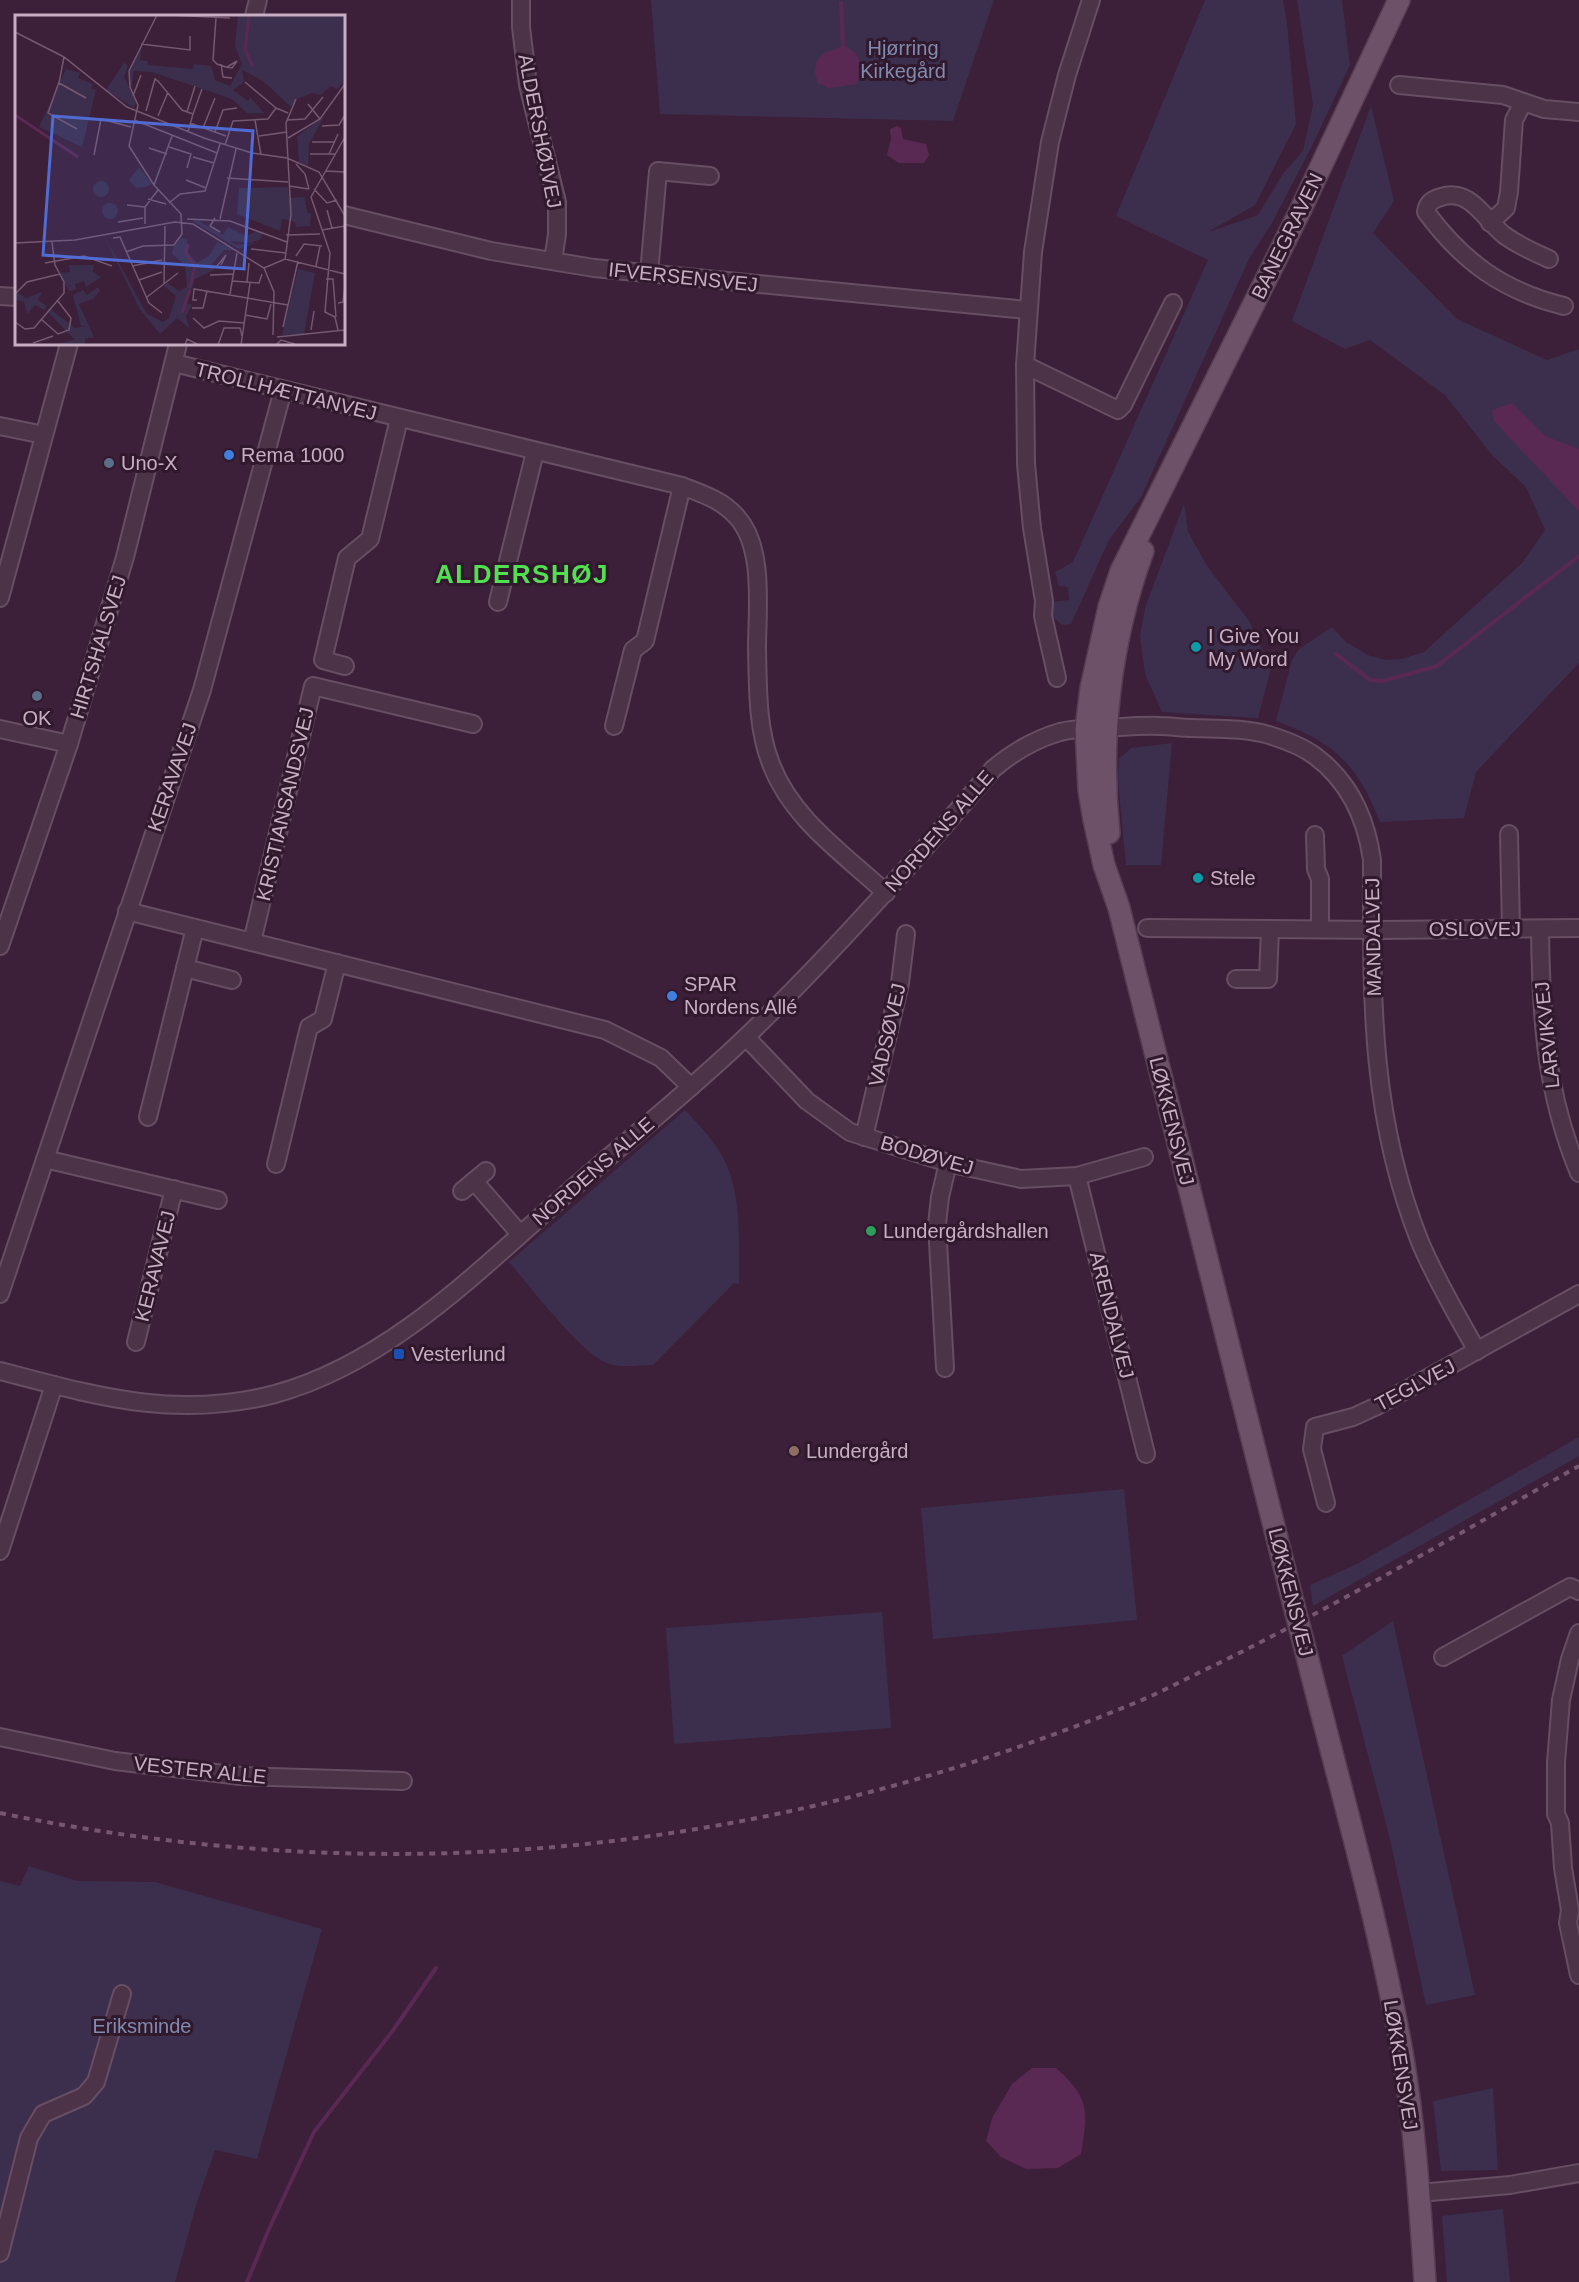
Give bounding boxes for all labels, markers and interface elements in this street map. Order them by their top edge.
inset map [15,15,345,345]
park label: Hjørring Kirkegård [860,37,946,82]
street label: ALDERSHØJVEJ [514,52,566,210]
street label: BANEGRAVEN [1247,169,1327,303]
street label: IFVERSENSVEJ [607,258,759,296]
street label: TROLLHÆTTANVEJ [193,358,379,424]
place label: Rema 1000 [241,444,344,466]
marker: Rema 1000 [222,448,236,462]
place label: Uno-X [121,452,178,474]
marker: Uno-X [102,456,116,470]
district label: ALDERSHØJ [435,559,609,589]
street label: HIRTSHALSVEJ [66,573,130,721]
place label: I Give You My Word [1208,625,1299,670]
marker: I Give You My Word [1189,640,1203,654]
marker: OK [30,689,44,703]
street label: KRISTIANSANDSVEJ [252,705,318,903]
place label: OK [23,707,52,729]
street label: KERAVAVEJ [143,720,201,834]
street label: NORDENS ALLE [880,766,998,896]
place label: Stele [1210,867,1256,889]
marker: Stele [1191,871,1205,885]
street label: MANDALVEJ [1361,878,1385,996]
street label: OSLOVEJ [1429,918,1521,940]
place label: SPAR Nordens Allé [684,973,797,1018]
street label: LARVIKVEJ [1530,980,1564,1090]
street label: VADSØVEJ [864,981,910,1089]
marker: SPAR Nordens Allé [665,989,679,1003]
street label: LØKKENSVEJ [1145,1055,1199,1187]
street label: NORDENS ALLE [528,1112,658,1230]
street label: BODØVEJ [878,1131,976,1179]
street label: KERAVAVEJ [131,1208,179,1324]
place label: Lundergårdshallen [883,1220,1049,1242]
marker: Lundergårdshallen [864,1224,878,1238]
street label: ARENDALVEJ [1086,1249,1138,1381]
place label: Vesterlund [411,1343,506,1365]
marker: Vesterlund [392,1347,406,1361]
street label: TEGLVEJ [1371,1355,1459,1415]
place label: Lundergård [806,1440,908,1462]
marker: Lundergård [787,1444,801,1458]
street label: LØKKENSVEJ [1264,1526,1318,1658]
street label: VESTER ALLE [133,1752,267,1788]
street label: LØKKENSVEJ [1380,1999,1422,2131]
park label: Eriksminde [93,2015,191,2037]

